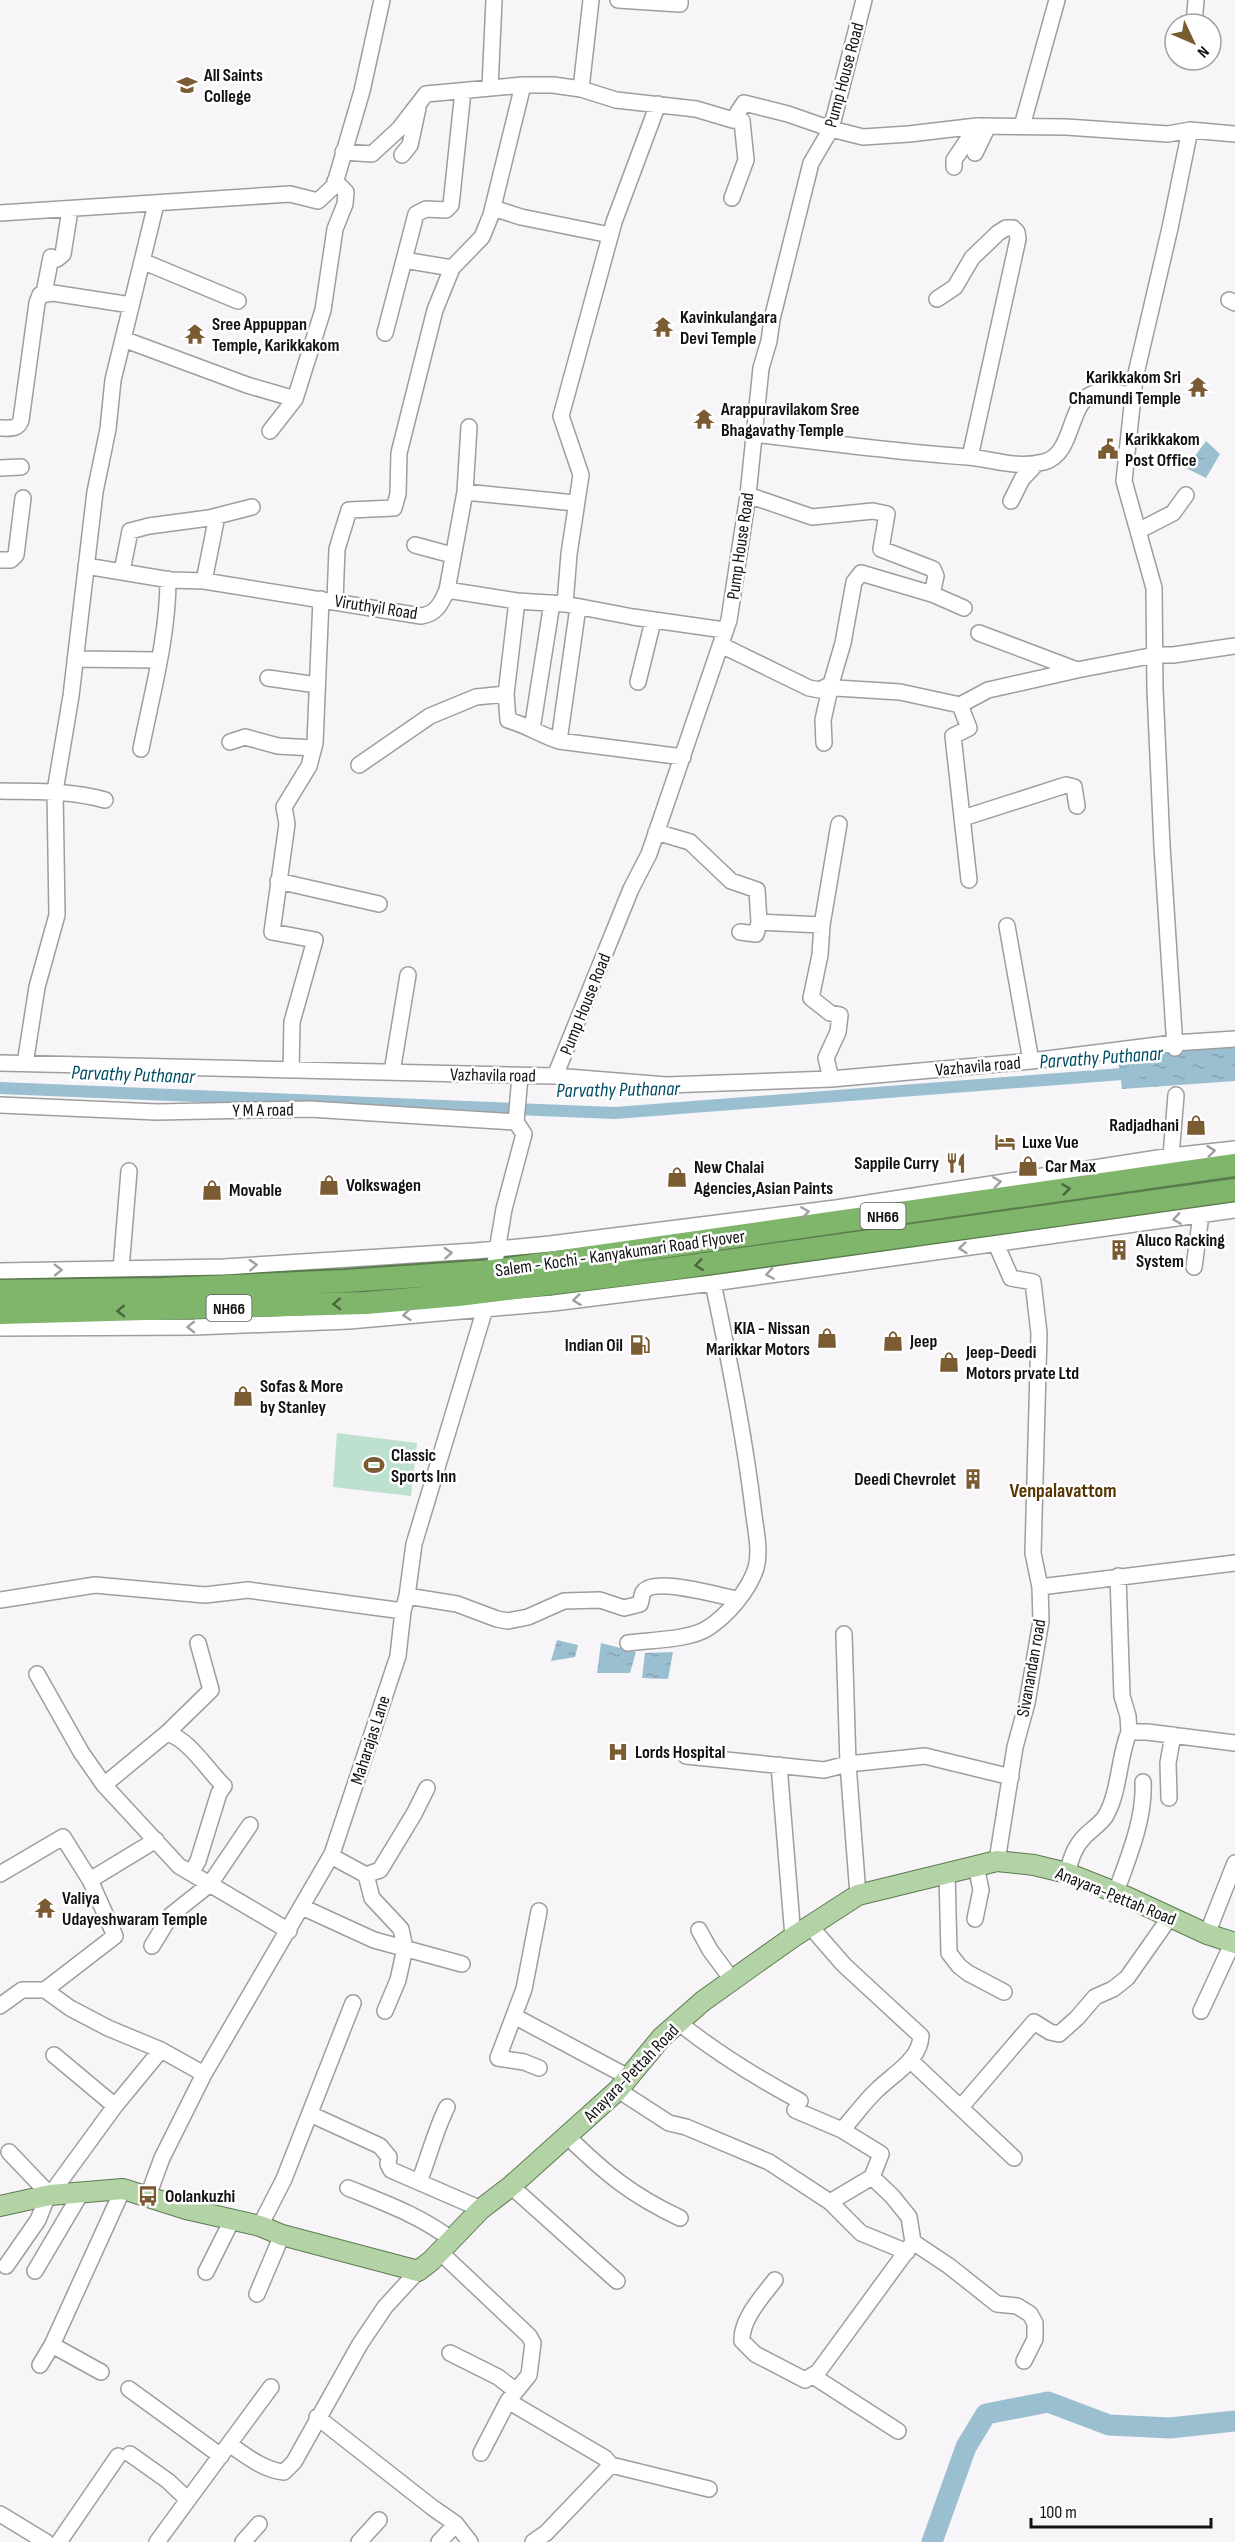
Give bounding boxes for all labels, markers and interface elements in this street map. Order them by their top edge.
north arrow [1163,12,1223,72]
street label: Pump House Road [820,20,869,130]
text: N [1193,42,1213,61]
place label: All Saints College [203,65,263,107]
school or university icon: All Saints College [175,73,199,97]
place label: Kavinkulangara Devi Temple [680,307,777,349]
place label: Sree Appuppan Temple, Karikkakom [212,314,339,356]
temple icon: Kavinkulangara Devi Temple [651,315,675,339]
temple icon: Sree Appuppan Temple, Karikkakom [183,322,207,346]
place label: Karikkakom Sri Chamundi Temple [1069,367,1181,409]
temple icon: Karikkakom Sri Chamundi Temple [1186,375,1210,399]
place label: Arappuravilakom Sree Bhagavathy Temple [720,399,859,441]
temple icon: Arappuravilakom Sree Bhagavathy Temple [692,407,716,431]
place label: Karikkakom Post Office [1125,429,1200,471]
public building icon: Karikkakom Post Office [1096,437,1120,461]
street label: Pump House Road [723,491,758,601]
street label: Viruthyil Road [333,591,419,624]
street label: Pump House Road [556,950,615,1058]
water label: Parvathy Puthanar [1039,1042,1165,1074]
street label: Vazhavila road [934,1052,1022,1081]
water label: Parvathy Puthanar [71,1061,197,1089]
street label: Vazhavila road [450,1064,536,1087]
water label: Parvathy Puthanar [556,1077,681,1103]
street label: Y M A road [232,1099,294,1122]
shop icon: Radjadhani [1184,1113,1208,1137]
place label: Radjadhani [1109,1115,1179,1136]
hotel icon: Luxe Vue [993,1130,1017,1154]
place label: Luxe Vue [1022,1132,1079,1153]
one-way arrow [1206,1146,1215,1158]
restaurant icon: Sappile Curry [944,1151,968,1175]
place label: Sappile Curry [854,1153,939,1174]
shop icon: Car Max [1016,1154,1040,1178]
place label: Car Max [1045,1156,1097,1177]
place label: New Chalai Agencies,Asian Paints [693,1157,833,1199]
shop icon: New Chalai Agencies,Asian Paints [665,1165,689,1189]
shop icon: Volkswagen [317,1173,341,1197]
place label: Volkswagen [346,1175,421,1196]
one-way arrow [993,1177,1002,1189]
shop icon: Movable [200,1178,224,1202]
place label: Movable [229,1180,282,1201]
one-way arrow [1062,1184,1071,1196]
road number: NH66 [860,1203,906,1229]
one-way arrow [800,1207,809,1219]
one-way arrow [1173,1212,1182,1224]
street label: Salem - Kochi - Kanyakumari Road Flyover [494,1226,746,1281]
place label: Aluco Racking System [1135,1230,1225,1272]
building icon: Aluco Racking System [1107,1238,1131,1262]
one-way arrow [959,1241,968,1254]
one-way arrow [444,1247,453,1260]
one-way arrow [694,1258,703,1270]
one-way arrow [249,1259,258,1272]
one-way arrow [54,1264,63,1276]
one-way arrow [765,1268,775,1280]
one-way arrow [572,1293,581,1306]
road number: NH66 [206,1295,252,1321]
one-way arrow [332,1298,341,1310]
one-way arrow [116,1304,125,1317]
one-way arrow [402,1308,411,1321]
place label: KIA - Nissan Marikkar Motors [706,1318,810,1360]
one-way arrow [187,1321,196,1333]
shop icon: KIA - Nissan Marikkar Motors [815,1326,839,1350]
shop icon: Jeep [881,1329,905,1353]
place label: Jeep [909,1331,937,1352]
fuel station icon: Indian Oil [628,1333,652,1357]
place label: Indian Oil [565,1335,623,1356]
place label: Jeep-Deedi Motors prvate Ltd [965,1342,1079,1384]
shop icon: Jeep-Deedi Motors prvate Ltd [937,1350,961,1374]
place label: Sofas & More by Stanley [260,1376,343,1418]
shop icon: Sofas & More by Stanley [231,1384,255,1408]
place label: Classic Sports Inn [391,1445,456,1487]
sports icon: Classic Sports Inn [362,1453,386,1477]
building icon: Deedi Chevrolet [961,1467,985,1491]
place label: Deedi Chevrolet [854,1469,956,1490]
district label: Venpalavattom [1010,1479,1116,1503]
street label: Sivanandan road [1013,1618,1050,1719]
street label: Maharajas Lane [346,1693,395,1787]
hospital icon: Lords Hospital [606,1740,630,1764]
place label: Lords Hospital [635,1742,726,1763]
street label: Anayara-Pettah Road [1052,1862,1179,1930]
place label: Valiya Udayeshwaram Temple [62,1888,207,1930]
temple icon: Valiya Udayeshwaram Temple [33,1896,57,1920]
street label: Anayara-Pettah Road [579,2020,683,2127]
bus stop icon: Oolankuzhi [136,2184,160,2208]
place label: Oolankuzhi [165,2186,235,2207]
scale bar [1031,2491,1211,2529]
text: 100 m [1040,2502,1077,2523]

